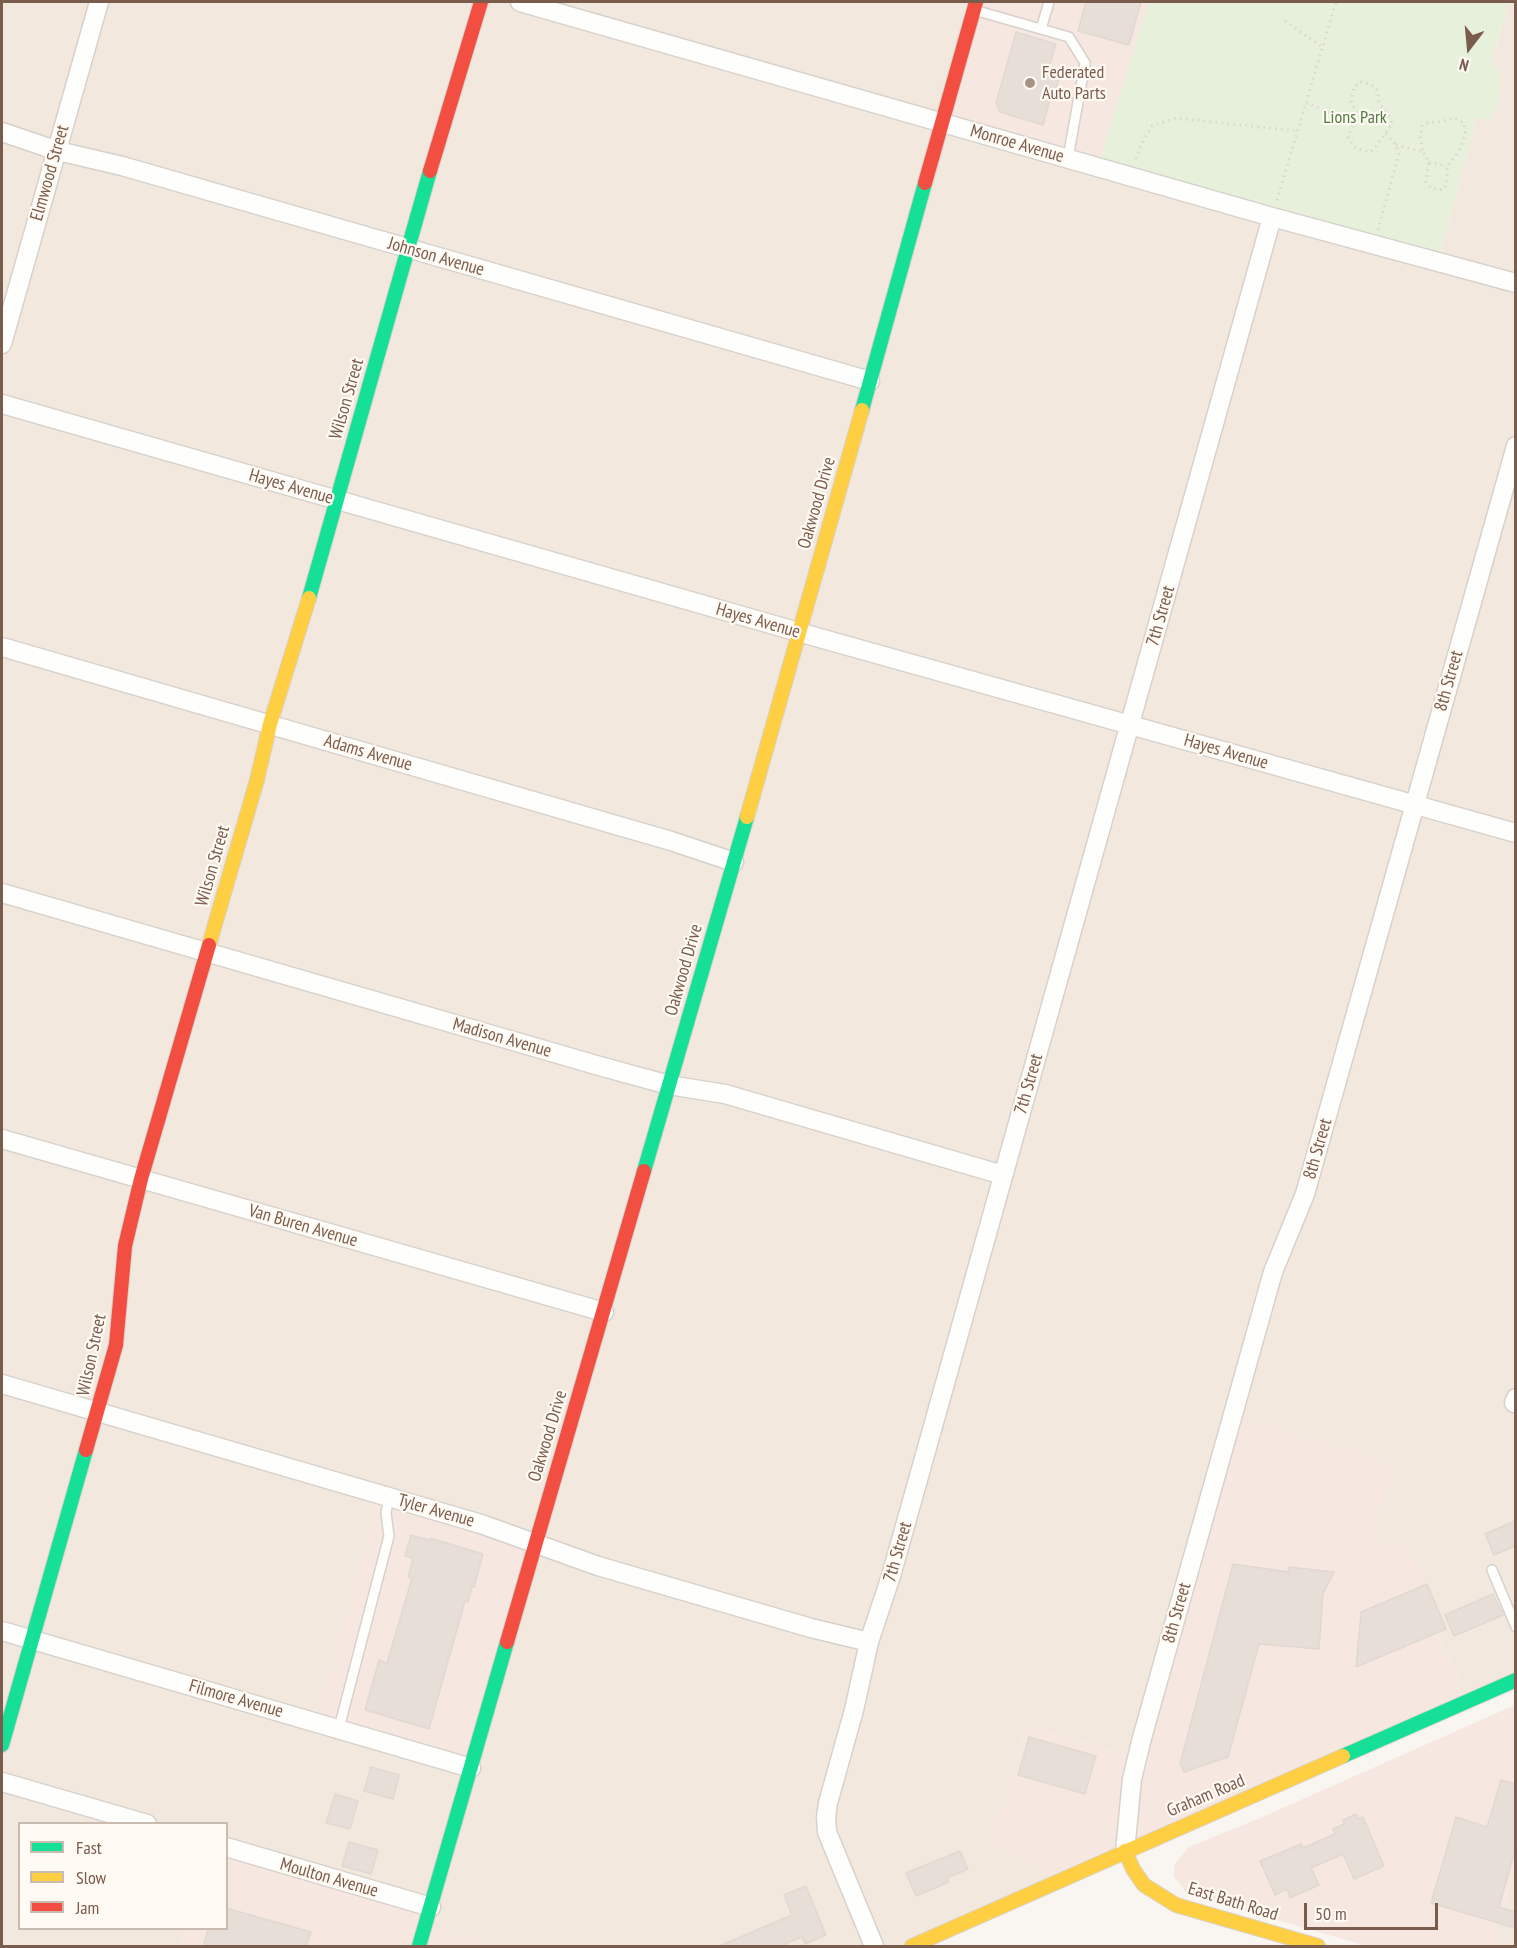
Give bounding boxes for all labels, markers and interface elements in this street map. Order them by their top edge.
north arrow [1439,18,1499,78]
text: N [1457,55,1471,76]
place label: Federated Auto Parts [1042,62,1106,104]
marker: Federated Auto Parts [1023,76,1037,90]
park label: Lions Park [1323,107,1387,129]
street label: Monroe Avenue [968,120,1066,168]
street label: Elmwood Street [26,123,74,223]
street label: Johnson Avenue [385,233,487,281]
street label: Wilson Street [325,356,369,442]
street label: Oakwood Drive [794,455,840,551]
street label: Hayes Avenue [246,465,336,509]
street label: 7th Street [1142,583,1180,649]
street label: Hayes Avenue [713,599,803,643]
street label: 8th Street [1430,648,1468,714]
street label: Adams Avenue [321,730,415,776]
street label: Hayes Avenue [1181,730,1271,774]
street label: Wilson Street [191,823,235,909]
street label: Oakwood Drive [661,922,707,1018]
street label: Madison Avenue [450,1014,554,1062]
street label: 7th Street [1010,1051,1048,1117]
street label: 8th Street [1299,1116,1337,1182]
street label: Van Buren Avenue [246,1200,360,1252]
street label: Wilson Street [73,1312,111,1398]
street label: Oakwood Drive [524,1388,572,1484]
street label: Tyler Avenue [395,1490,477,1532]
street label: 7th Street [879,1519,917,1585]
street label: 8th Street [1158,1580,1196,1646]
street label: Filmore Avenue [187,1675,285,1723]
street label: Graham Road [1164,1770,1248,1822]
legend [18,1822,228,1930]
text: Fast [76,1836,102,1859]
street label: Moulton Avenue [277,1854,381,1902]
text: Slow [76,1866,106,1889]
street label: East Bath Road [1185,1878,1281,1926]
scale bar [1307,1891,1440,1929]
text: Jam [76,1896,99,1919]
text: 50 m [1315,1902,1347,1925]

